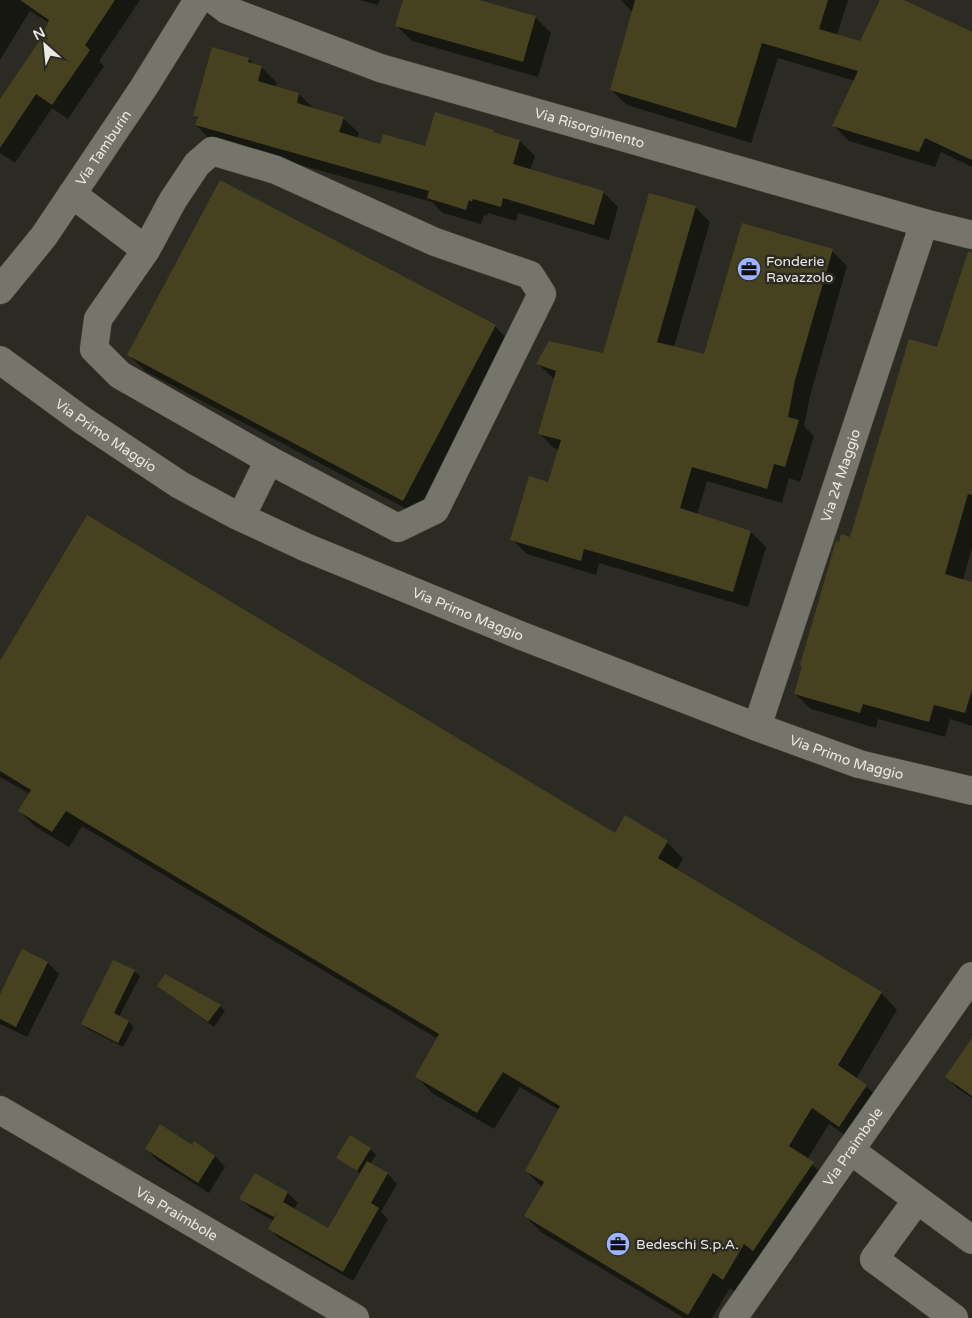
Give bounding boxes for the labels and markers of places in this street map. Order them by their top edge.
place label: Fonderie Ravazzolo [766,253,833,286]
office icon: Fonderie Ravazzolo [736,256,762,282]
office icon: Bedeschi S.p.A. [605,1231,631,1257]
place label: Bedeschi S.p.A. [636,1236,739,1253]

